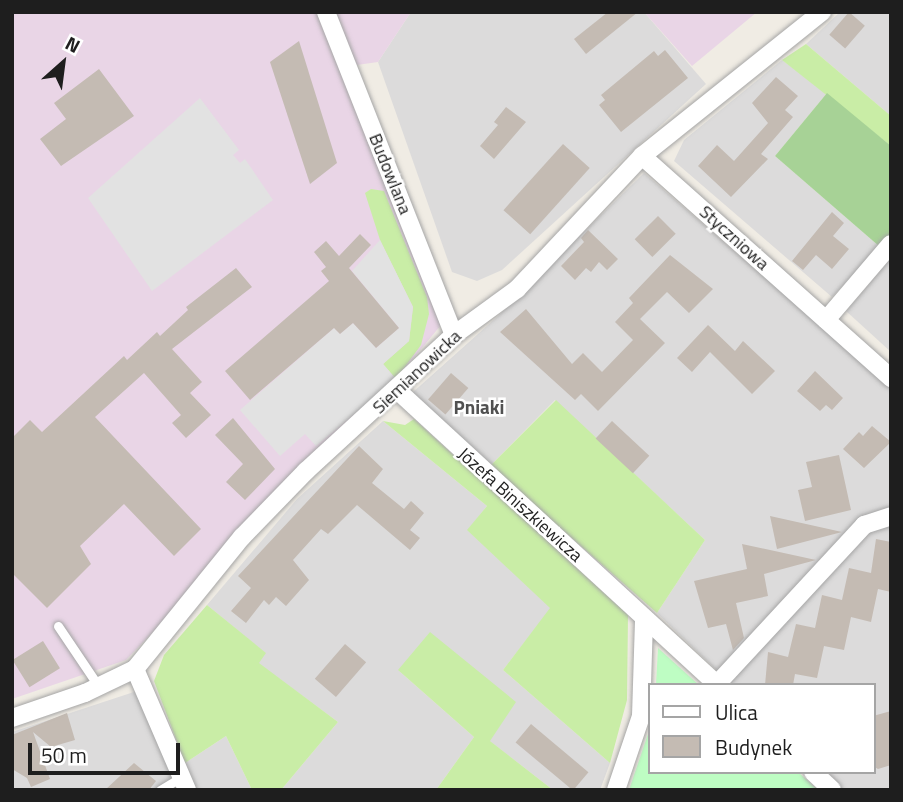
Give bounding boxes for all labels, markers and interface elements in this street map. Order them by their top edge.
north arrow [28,28,98,98]
text: N [60,28,86,60]
street label: Budowlana [364,130,416,218]
street label: Styczniowa [695,201,773,275]
street label: Siemianowicka [368,326,466,418]
district label: Pniaki [454,396,504,418]
street label: Józefa Biniszkiewicza [453,443,587,567]
legend [648,683,875,774]
text: Ulica [715,696,758,728]
scale bar [32,728,184,772]
text: Budynek [715,731,792,763]
text: 50 m [41,739,87,771]

